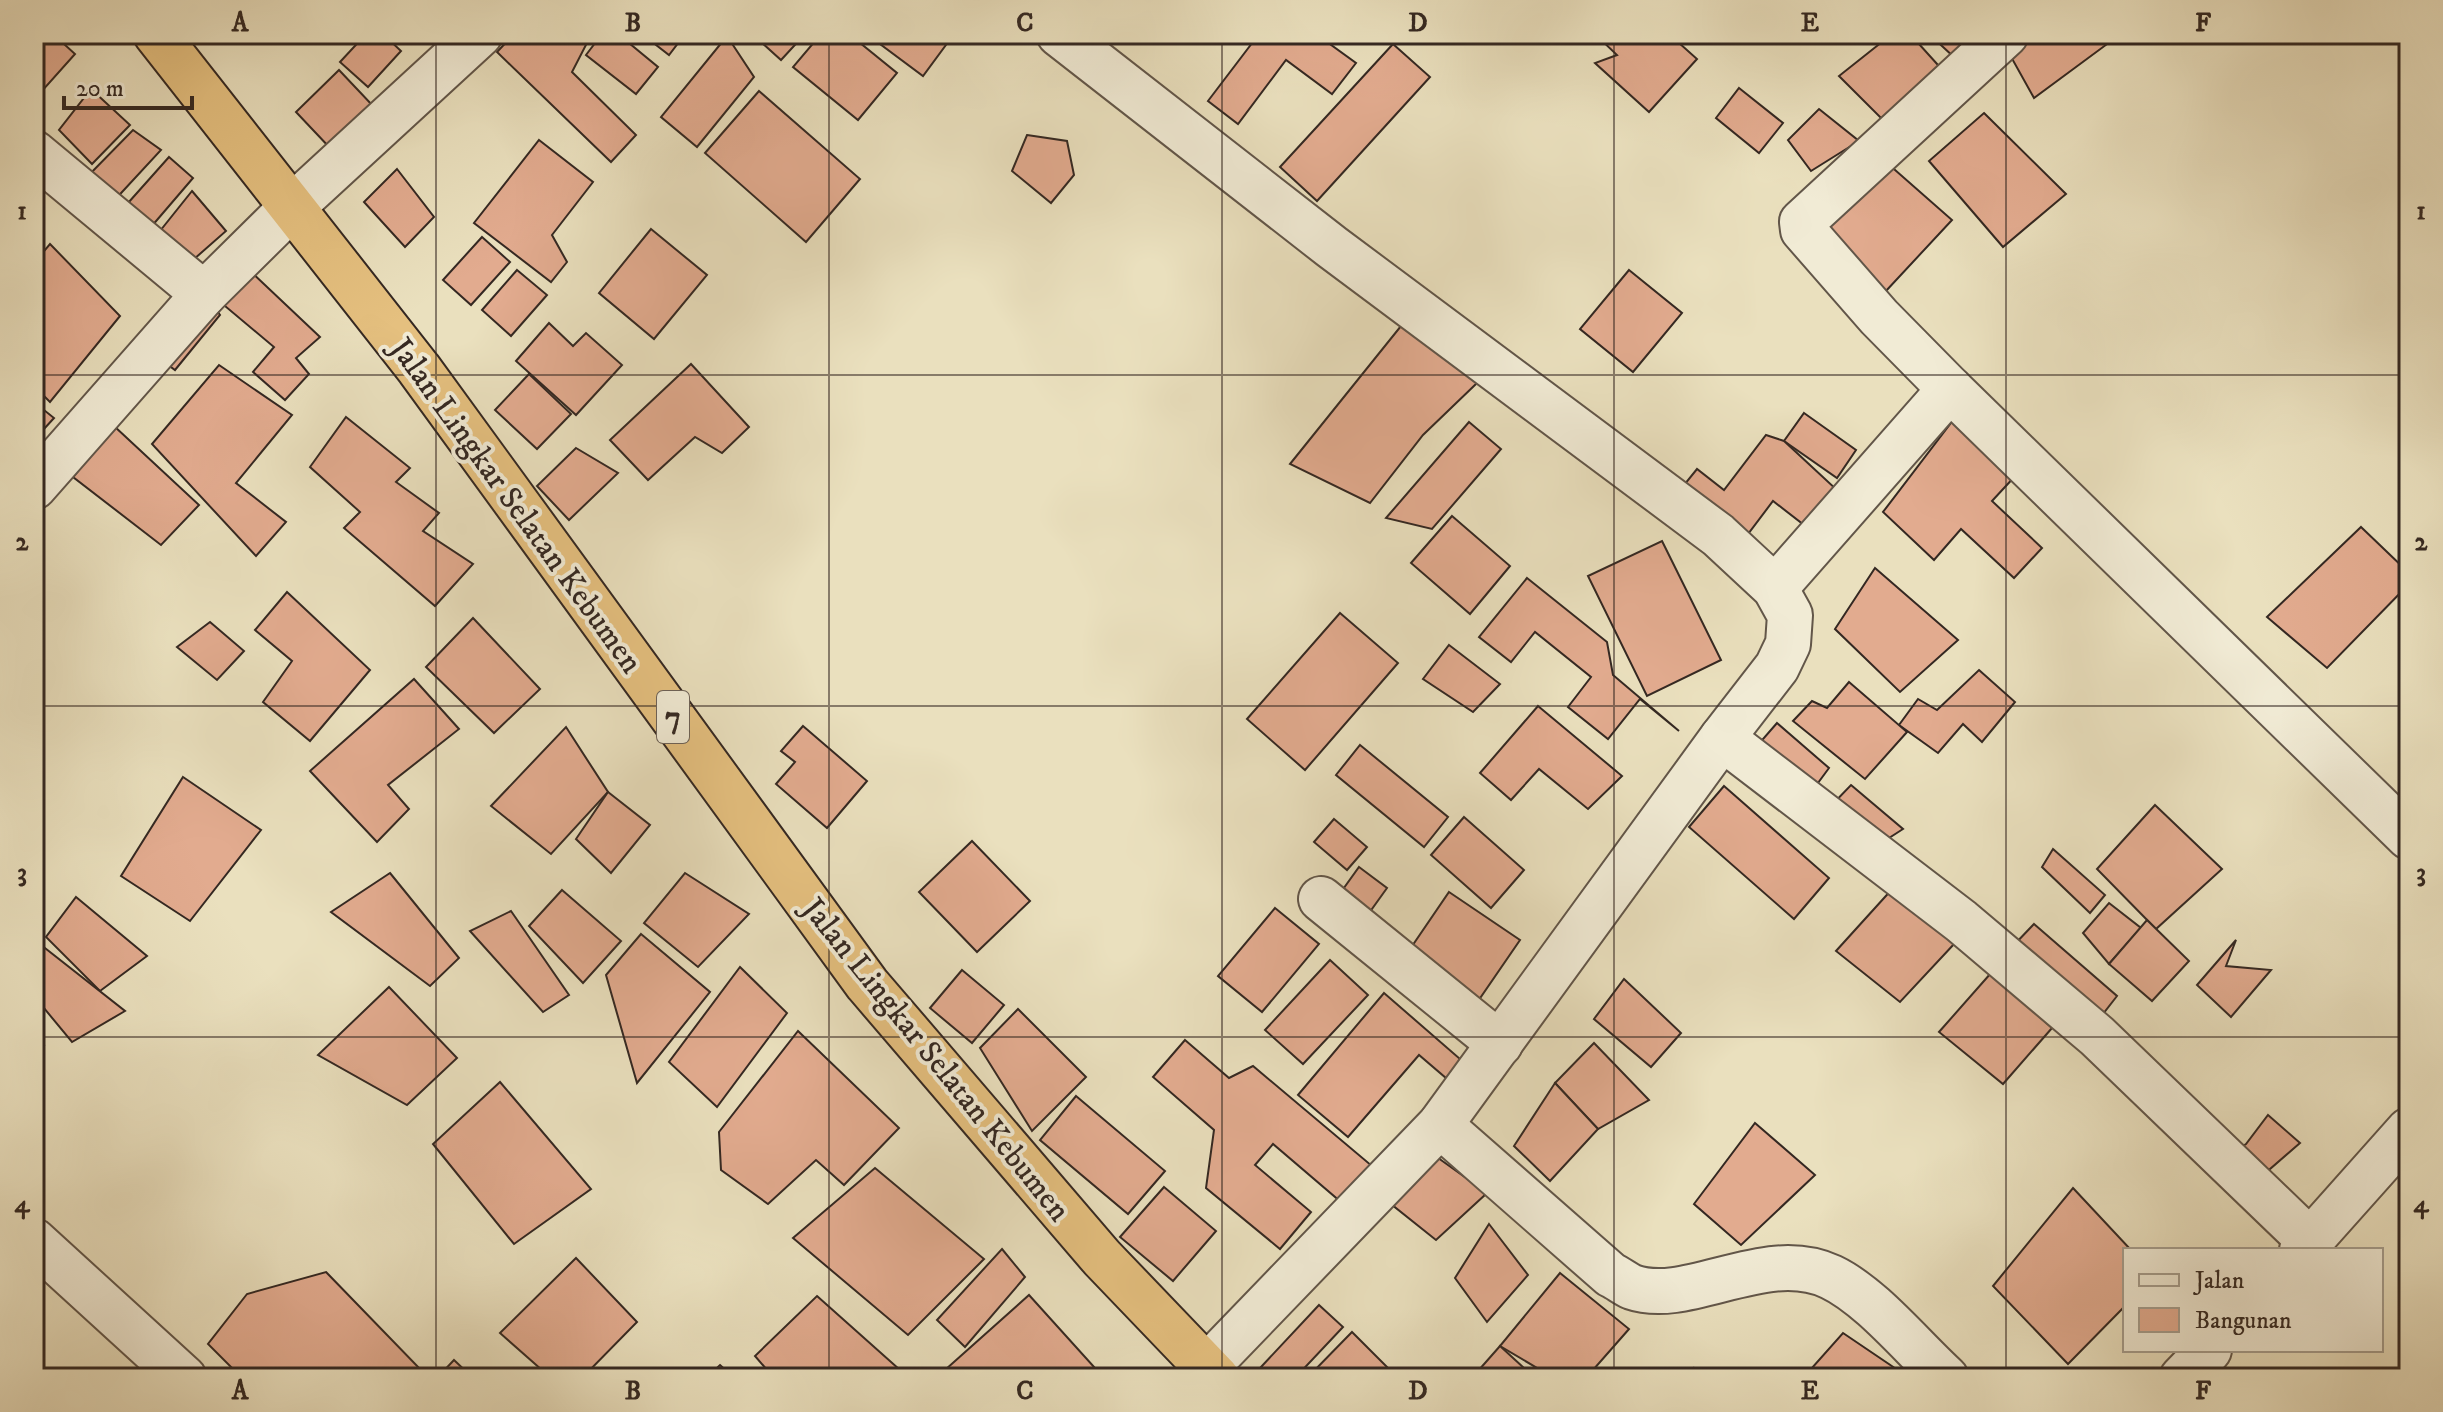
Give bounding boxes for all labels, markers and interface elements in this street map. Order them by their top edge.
text: A [231,7,250,40]
text: B [625,7,641,40]
text: C [1016,7,1034,40]
text: D [1408,7,1428,40]
text: E [1801,7,1819,40]
text: F [2195,7,2212,40]
scale bar [64,60,192,110]
text: 20 m [76,74,124,104]
text: 1 [17,195,27,228]
text: 1 [2416,195,2426,228]
street label: Jalan Lingkar Selatan Kebumen [378,328,651,682]
text: 2 [16,526,30,559]
text: 2 [2415,526,2429,559]
road number: 7 [657,691,689,743]
text: 3 [17,857,27,890]
text: 3 [2416,857,2426,890]
street label: Jalan Lingkar Selatan Kebumen [791,888,1079,1230]
text: 4 [15,1188,31,1221]
text: 4 [2414,1188,2430,1221]
legend [2123,1248,2383,1352]
text: Jalan [2193,1266,2245,1296]
text: Bangunan [2195,1306,2292,1336]
text: A [231,1375,250,1408]
text: B [625,1375,641,1408]
text: C [1016,1375,1034,1408]
text: D [1408,1375,1428,1408]
text: E [1801,1375,1819,1408]
text: F [2195,1375,2212,1408]

